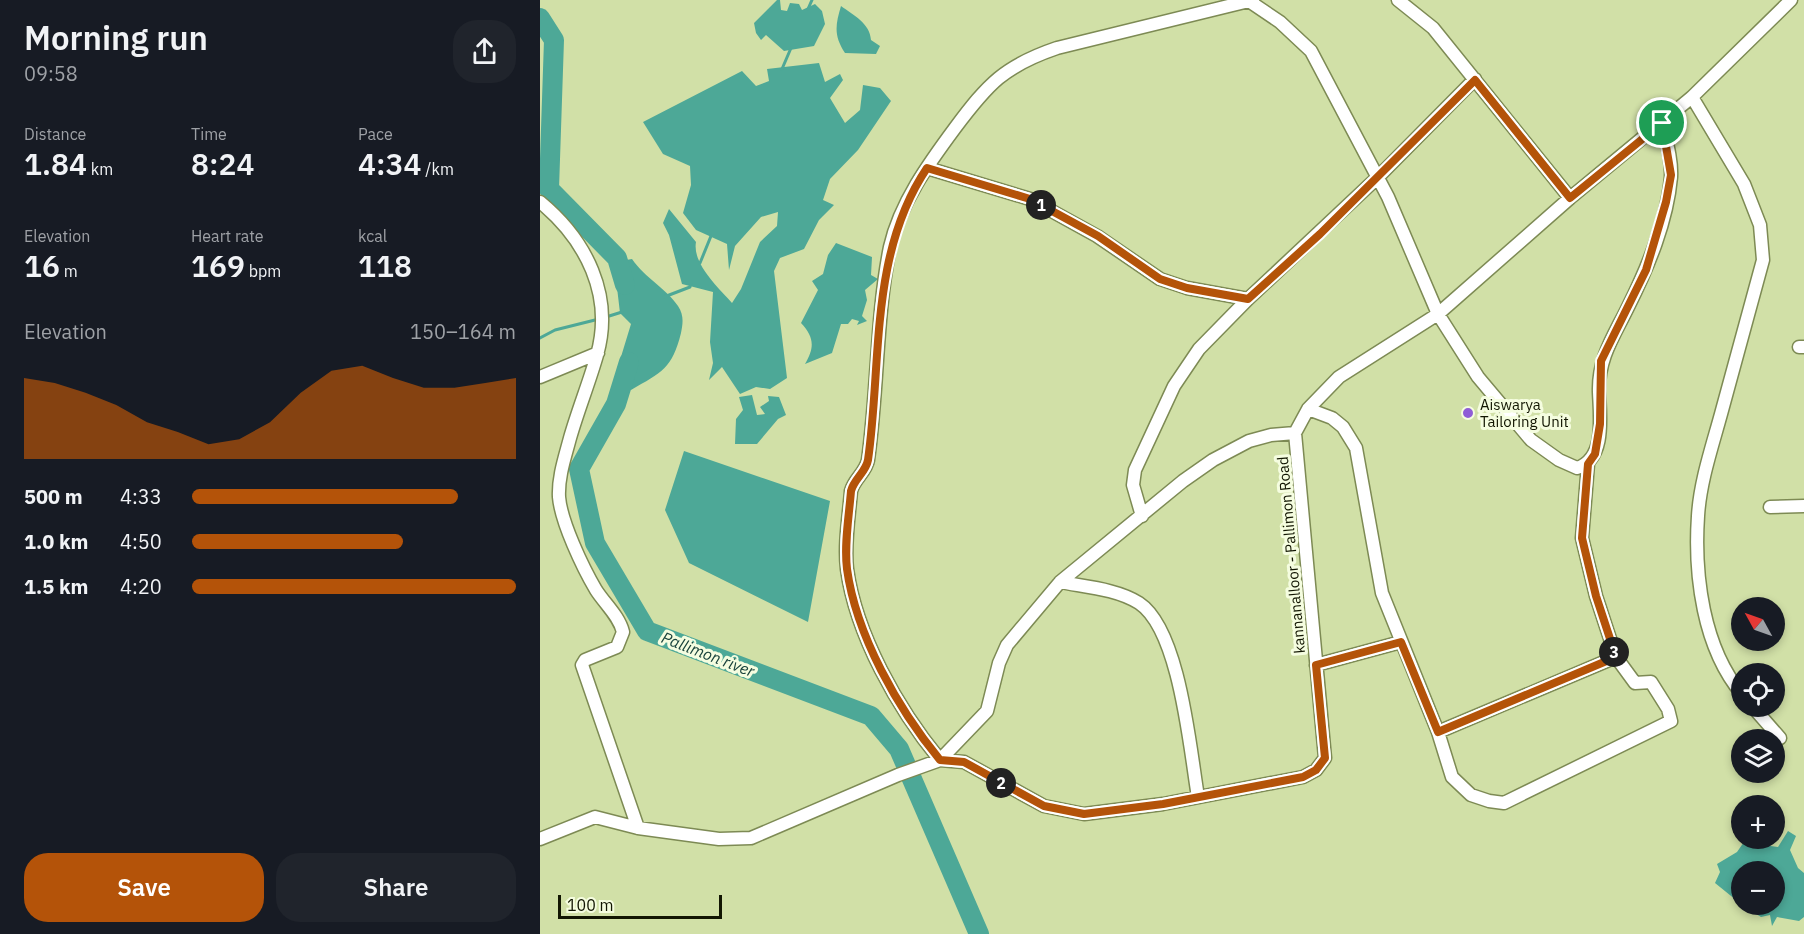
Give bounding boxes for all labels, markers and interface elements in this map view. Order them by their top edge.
text: Morning run [24,16,208,59]
button: share [453,20,516,83]
text: 09:58 [24,60,78,87]
pin [1636,97,1687,148]
icon: arrive [1645,106,1678,139]
text: Distance [24,124,86,144]
text: Time [191,124,227,144]
text: Pace [358,124,393,144]
text: 1.84 [24,144,87,183]
text: 8:24 [191,144,255,183]
text: 4:34 [358,144,422,183]
text: km [87,159,113,179]
text: /km [422,159,454,179]
pin: 1 [1026,190,1056,220]
text: 1 [1036,195,1046,215]
text: Elevation [24,226,90,246]
text: Heart rate [191,226,264,246]
text: kcal [358,226,387,246]
text: 16 [24,246,60,285]
text: 169 [191,246,245,285]
text: 118 [358,246,412,285]
text: m [60,261,78,281]
text: bpm [245,261,281,281]
text: Elevation [24,318,107,345]
text: 150–164 m [410,318,516,345]
place label: Aiswarya Tailoring Unit [1480,395,1569,431]
marker: Aiswarya Tailoring Unit [1461,406,1475,420]
street label: kannanalloor - Pallimon Road [1273,456,1309,654]
text: 500 m [24,483,83,510]
text: 4:33 [120,483,162,510]
text: 1.0 km [24,528,88,555]
text: 4:50 [120,528,162,555]
text: 1.5 km [24,573,88,600]
text: 4:20 [120,573,162,600]
north arrow [1731,597,1785,651]
map controls [1731,597,1785,915]
water label: Pallimon river [659,627,758,681]
pin: 3 [1599,637,1629,667]
text: 3 [1609,642,1619,662]
button: locate [1731,663,1785,717]
button: layers [1731,729,1785,783]
pin: 2 [986,768,1016,798]
text: 2 [996,773,1006,793]
button: + [1731,795,1785,849]
button: Save [24,853,264,922]
button: Share [276,853,516,922]
button: − [1731,861,1785,915]
scale bar [558,892,722,920]
text: 100 m [567,895,614,915]

